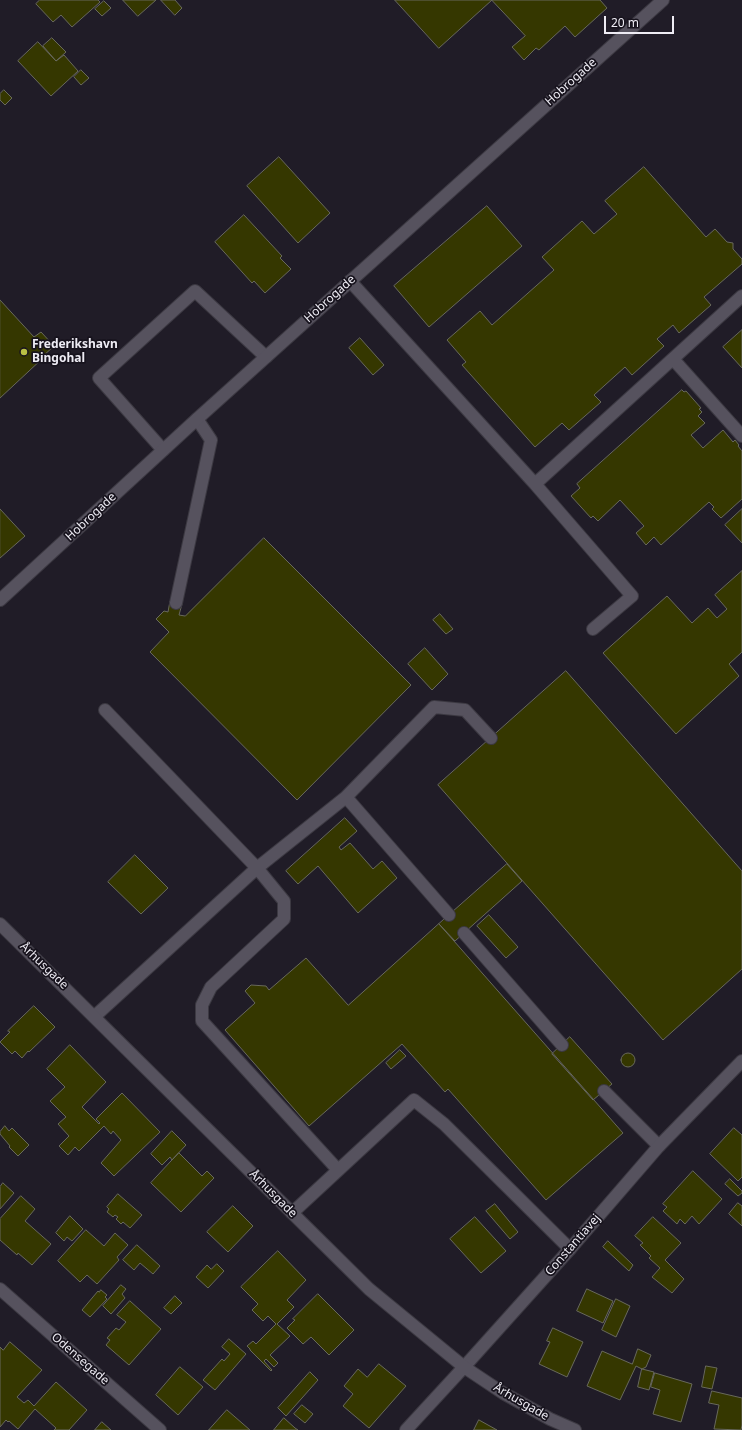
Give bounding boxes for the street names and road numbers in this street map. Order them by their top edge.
street label: Hobrogade [542,55,600,109]
street label: Hobrogade [301,272,359,326]
street label: Hobrogade [63,490,119,544]
street label: Århusgade [17,939,71,993]
street label: Århusgade [246,1167,300,1221]
street label: Constantiavej [542,1211,604,1279]
street label: Odensegade [48,1330,112,1388]
street label: Århusgade [491,1380,551,1424]

